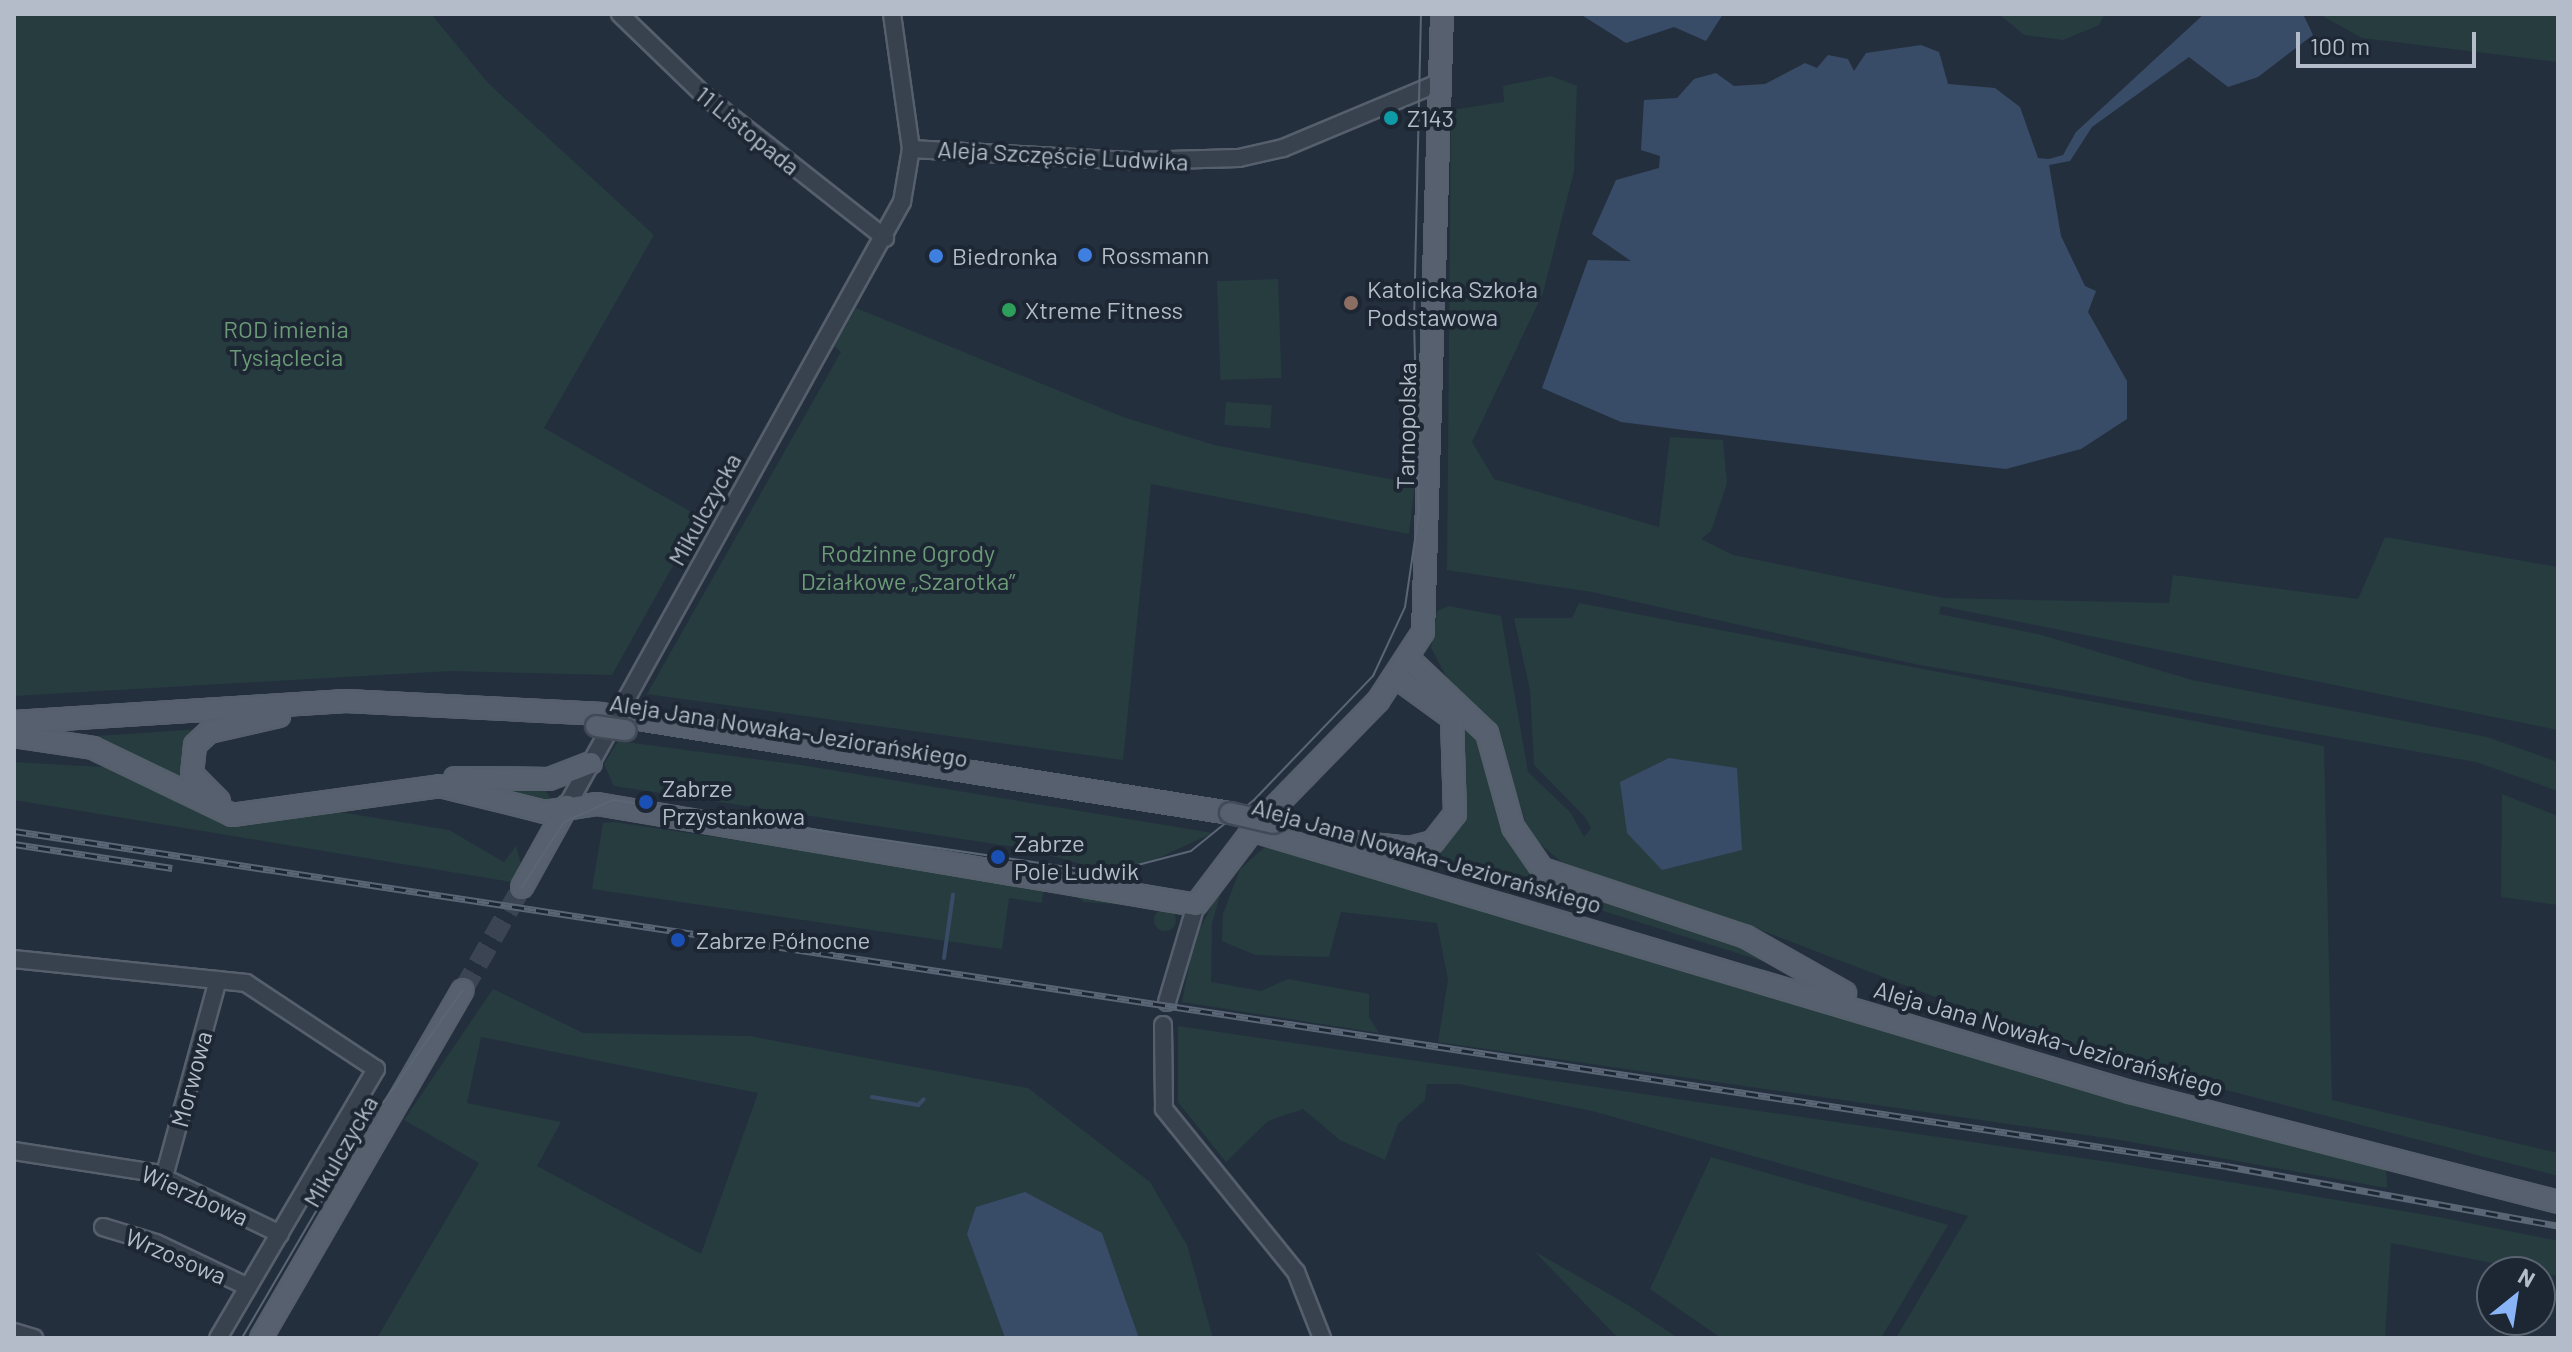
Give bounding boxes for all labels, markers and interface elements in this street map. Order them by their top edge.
scale bar [2300,16,2480,66]
text: 100 m [2310,31,2370,60]
street label: 11 Listopada [690,79,806,181]
place label: Z143 [1407,104,1454,132]
marker: Z143 [1382,109,1400,127]
street label: Aleja Szczęście Ludwika [937,134,1189,176]
place label: Rossmann [1101,241,1209,269]
place label: Biedronka [952,242,1058,270]
marker: Rossmann [1076,246,1094,264]
marker: Biedronka [927,247,945,265]
place label: Katolicka Szkoła Podstawowa [1367,275,1538,331]
marker: Katolicka Szkoła Podstawowa [1342,294,1360,312]
place label: Xtreme Fitness [1025,296,1183,324]
marker: Xtreme Fitness [1000,301,1018,319]
park label: ROD imienia Tysiąclecia [223,315,349,371]
street label: Tarnopolska [1390,362,1422,490]
street label: Mikulczycka [661,448,747,570]
park label: Rodzinne Ogrody Działkowe „Szarotka” [801,539,1015,595]
street label: Aleja Jana Nowaka-Jeziorańskiego [608,687,970,773]
place label: Zabrze Przystankowa [662,774,805,830]
street label: Aleja Jana Nowaka-Jeziorańskiego [1249,791,1605,919]
marker: Zabrze Przystankowa [637,793,655,811]
place label: Zabrze Pole Ludwik [1014,829,1139,885]
marker: Zabrze Pole Ludwik [989,848,1007,866]
place label: Zabrze Północne [696,926,870,954]
marker: Zabrze Północne [667,929,689,951]
street label: Aleja Jana Nowaka-Jeziorańskiego [1871,974,2227,1102]
street label: Morwowa [164,1028,218,1130]
street label: Mikulczycka [296,1090,384,1212]
street label: Wierzbowa [137,1159,253,1231]
street label: Wrzosowa [121,1222,231,1290]
north arrow [2476,1256,2556,1336]
text: N [2514,1262,2540,1292]

